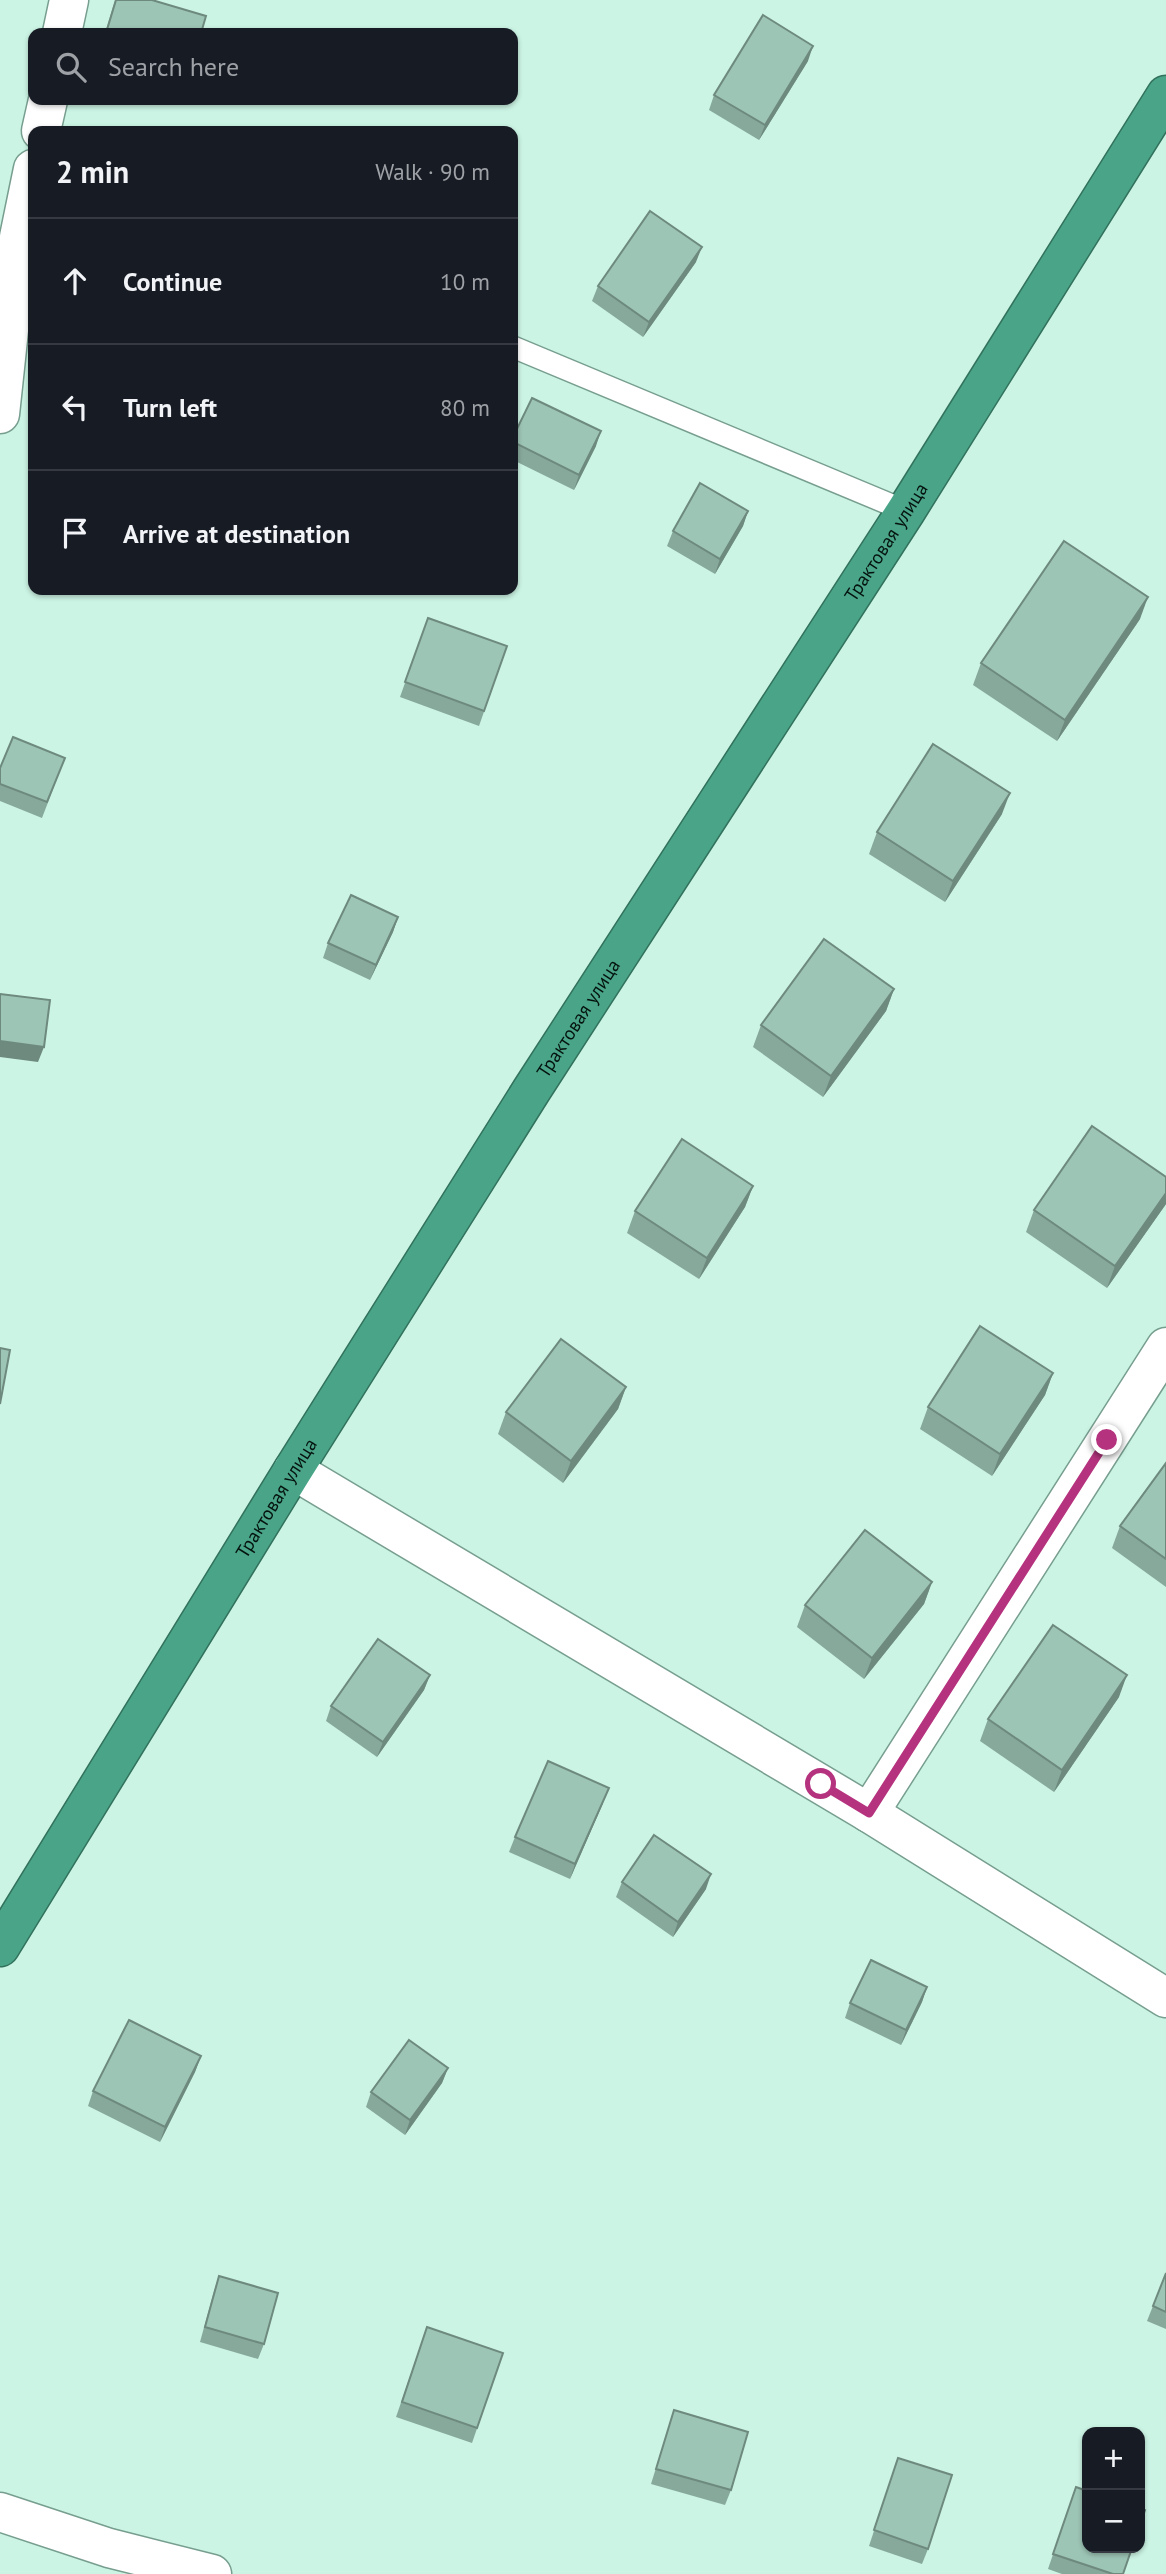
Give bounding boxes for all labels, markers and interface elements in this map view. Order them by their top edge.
search box [28,28,518,105]
icon: search [52,48,90,86]
text: Search here [108,50,239,83]
text: 2 min [56,152,129,191]
text: Walk · 90 m [375,157,490,186]
icon: ahead [56,262,94,300]
text: Continue [123,265,222,298]
text: 10 m [440,267,490,296]
icon: left [56,388,94,426]
text: Turn left [123,391,217,424]
text: 80 m [440,393,490,422]
street label: Трактовая улица [839,478,933,606]
icon: arrive [56,514,94,552]
text: Arrive at destination [123,517,350,550]
street label: Трактовая улица [531,955,625,1082]
route end [1091,1424,1122,1455]
street label: Трактовая улица [230,1434,322,1562]
route start [805,1768,836,1799]
map controls [1082,2427,1145,2553]
button: + [1082,2427,1145,2490]
button: − [1082,2490,1145,2553]

